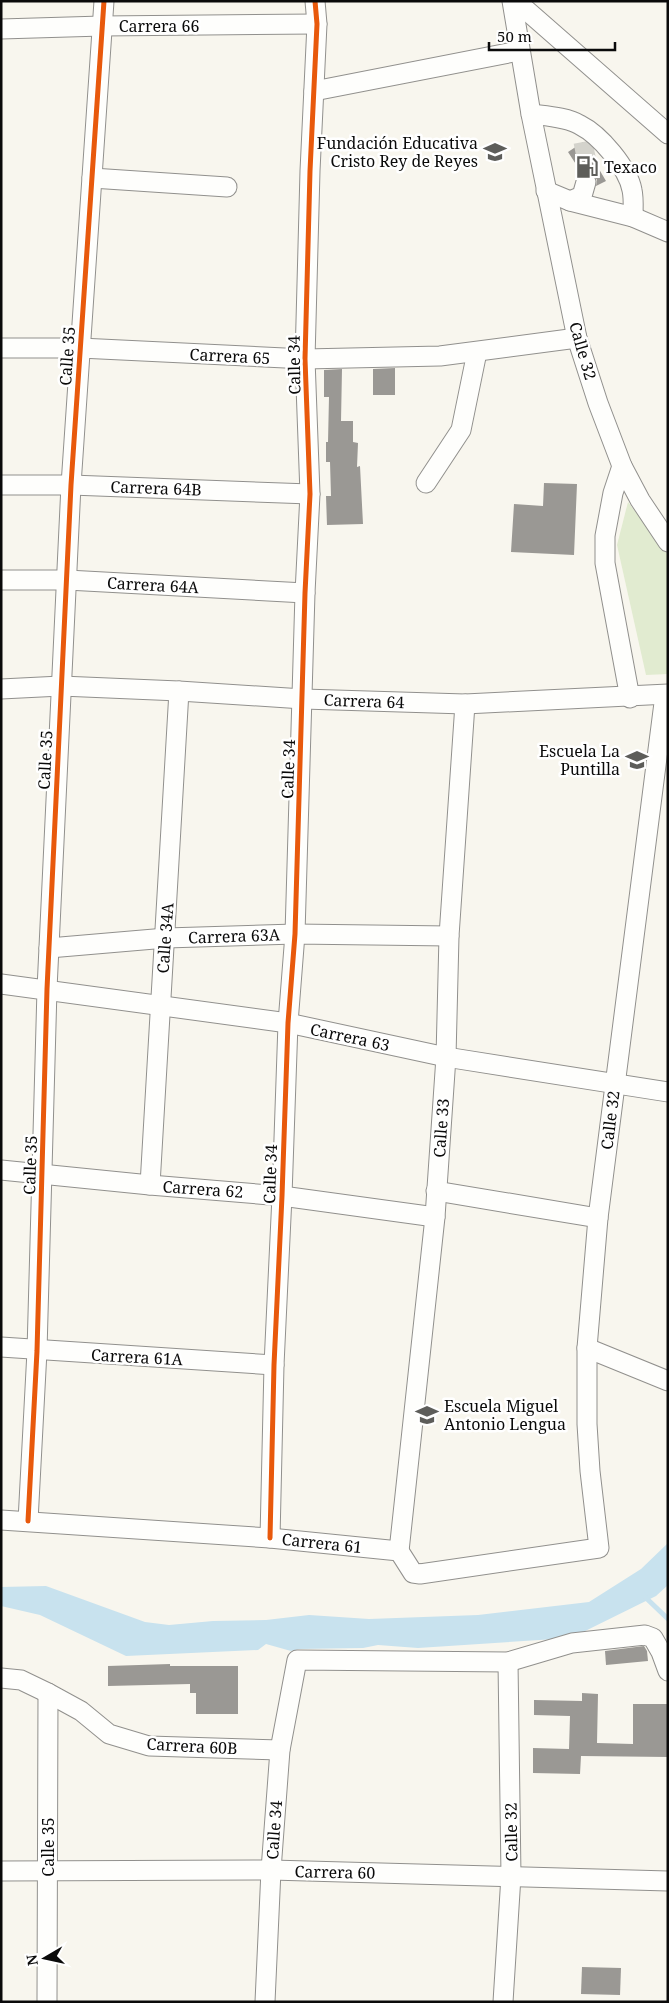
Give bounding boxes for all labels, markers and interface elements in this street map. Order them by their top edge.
street label: Carrera 66 [119,15,199,37]
scale bar [489,20,615,52]
text: 50 m [497,26,532,46]
place label: Fundación Educativa Cristo Rey de Reyes [317,132,478,172]
school or university icon: Fundación Educativa Cristo Rey de Reyes [482,139,508,165]
fuel station icon: Texaco [574,154,600,180]
place label: Texaco [604,156,657,178]
street label: Calle 32 [564,319,602,383]
street label: Calle 35 [54,326,80,386]
street label: Calle 34 [282,335,306,395]
street label: Carrera 65 [189,343,271,369]
street label: Carrera 64B [110,475,202,501]
street label: Carrera 64A [106,572,200,598]
street label: Carrera 64 [323,689,405,713]
street label: Calle 35 [32,730,58,790]
street label: Calle 34 [276,739,300,799]
place label: Escuela La Puntilla [539,740,620,780]
school or university icon: Escuela La Puntilla [624,747,650,773]
street label: Calle 34A [152,901,178,974]
street label: Carrera 63A [188,923,281,949]
street label: Carrera 63 [308,1018,392,1056]
street label: Calle 32 [595,1089,625,1151]
street label: Calle 33 [428,1098,454,1158]
street label: Calle 35 [18,1135,42,1195]
street label: Calle 34 [258,1144,282,1204]
street label: Carrera 62 [162,1175,244,1203]
street label: Carrera 61A [90,1344,184,1370]
place label: Escuela Miguel Antonio Lengua [444,1395,566,1435]
school or university icon: Escuela Miguel Antonio Lengua [414,1402,440,1428]
street label: Carrera 61 [281,1528,363,1558]
street label: Carrera 60B [146,1733,238,1759]
street label: Calle 34 [261,1800,287,1860]
street label: Calle 32 [499,1802,523,1862]
street label: Calle 35 [37,1817,59,1877]
street label: Carrera 60 [294,1860,376,1884]
north arrow [20,1933,70,1983]
text: N [21,1953,42,1967]

